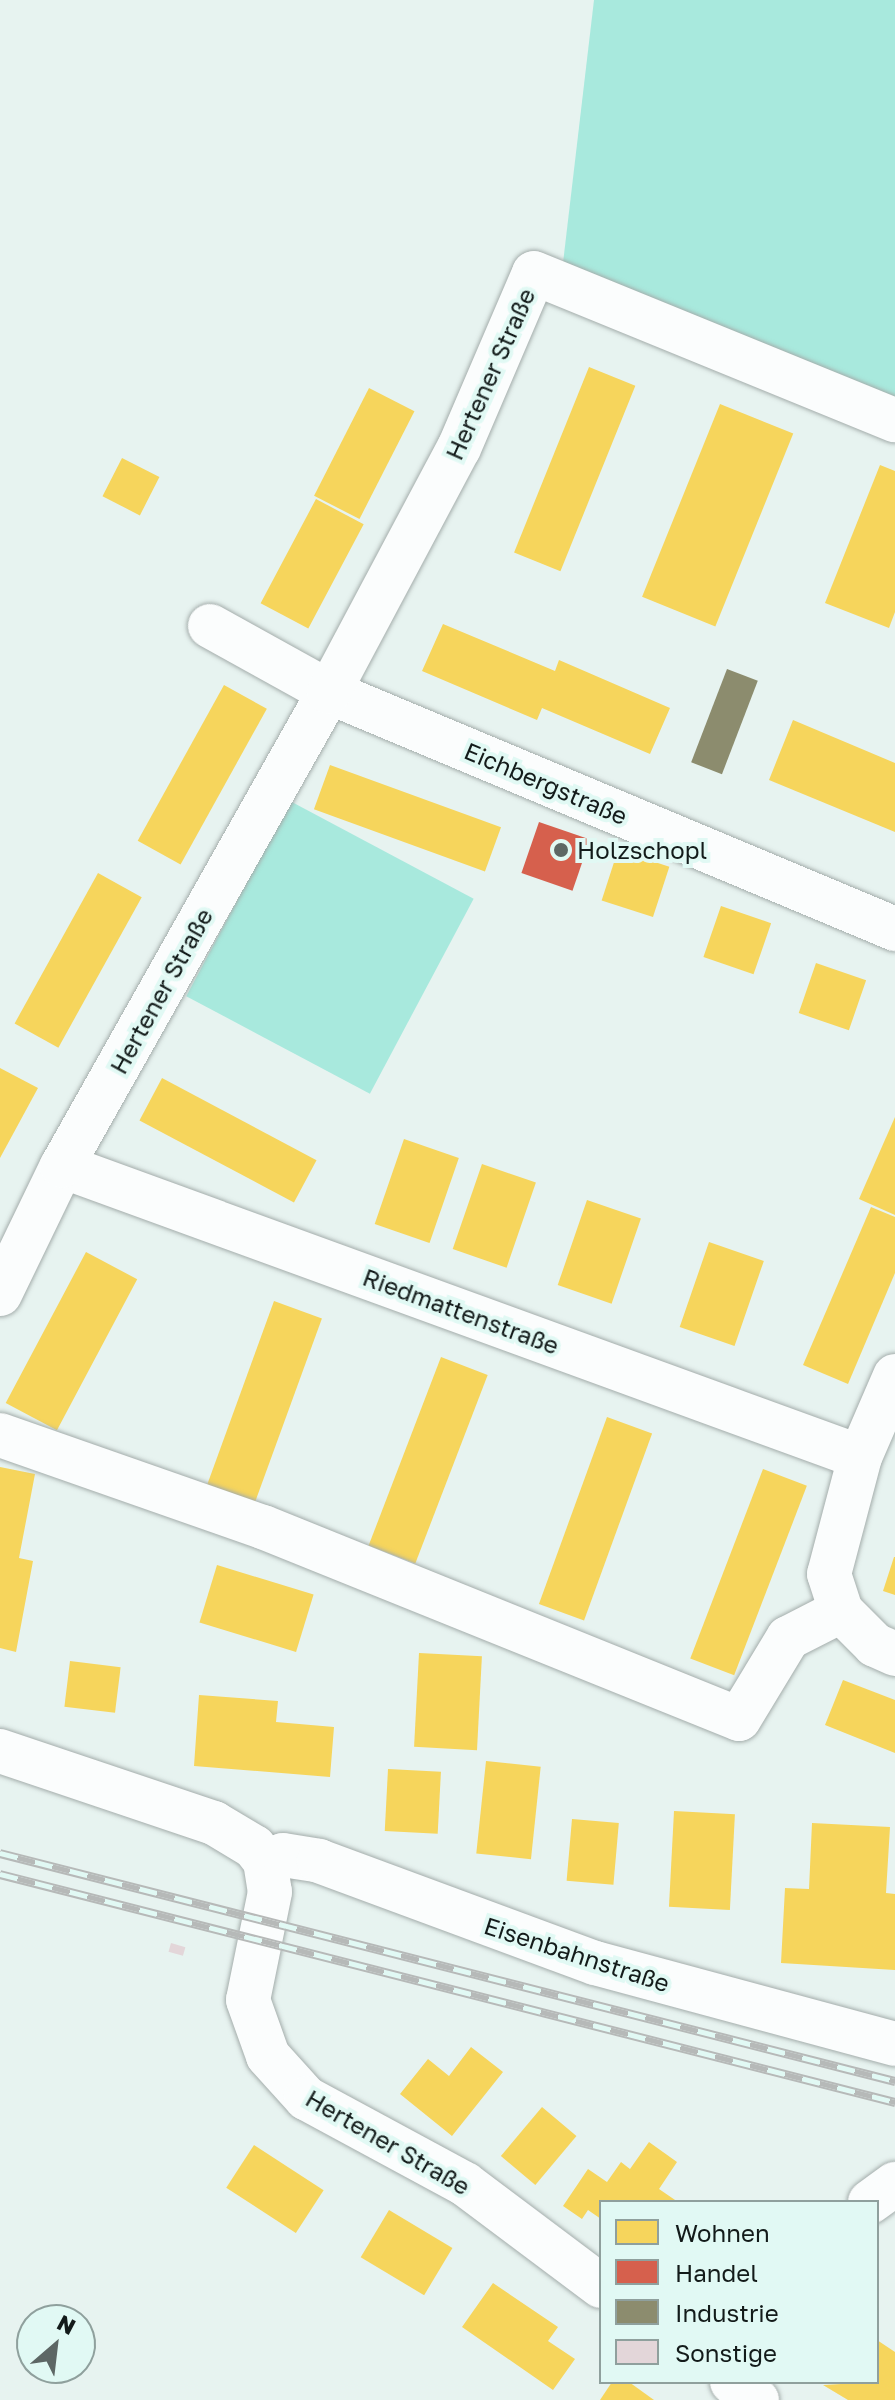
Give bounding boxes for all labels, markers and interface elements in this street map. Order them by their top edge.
street label: Hertener Straße [439,284,541,464]
street label: Eichbergstraße [460,736,632,830]
place label: Holzschopl [577,836,707,864]
marker: Holzschopl [552,841,570,859]
street label: Hertener Straße [104,903,218,1079]
street label: Riedmattenstraße [359,1262,563,1360]
street label: Eisenbahnstraße [481,1910,673,1998]
street label: Hertener Straße [301,2083,475,2201]
legend [599,2200,879,2384]
text: Wohnen [675,2218,770,2247]
text: Handel [675,2258,758,2287]
text: Industrie [675,2298,779,2327]
north arrow [16,2304,96,2384]
text: N [53,2308,80,2340]
text: Sonstige [675,2338,777,2367]

